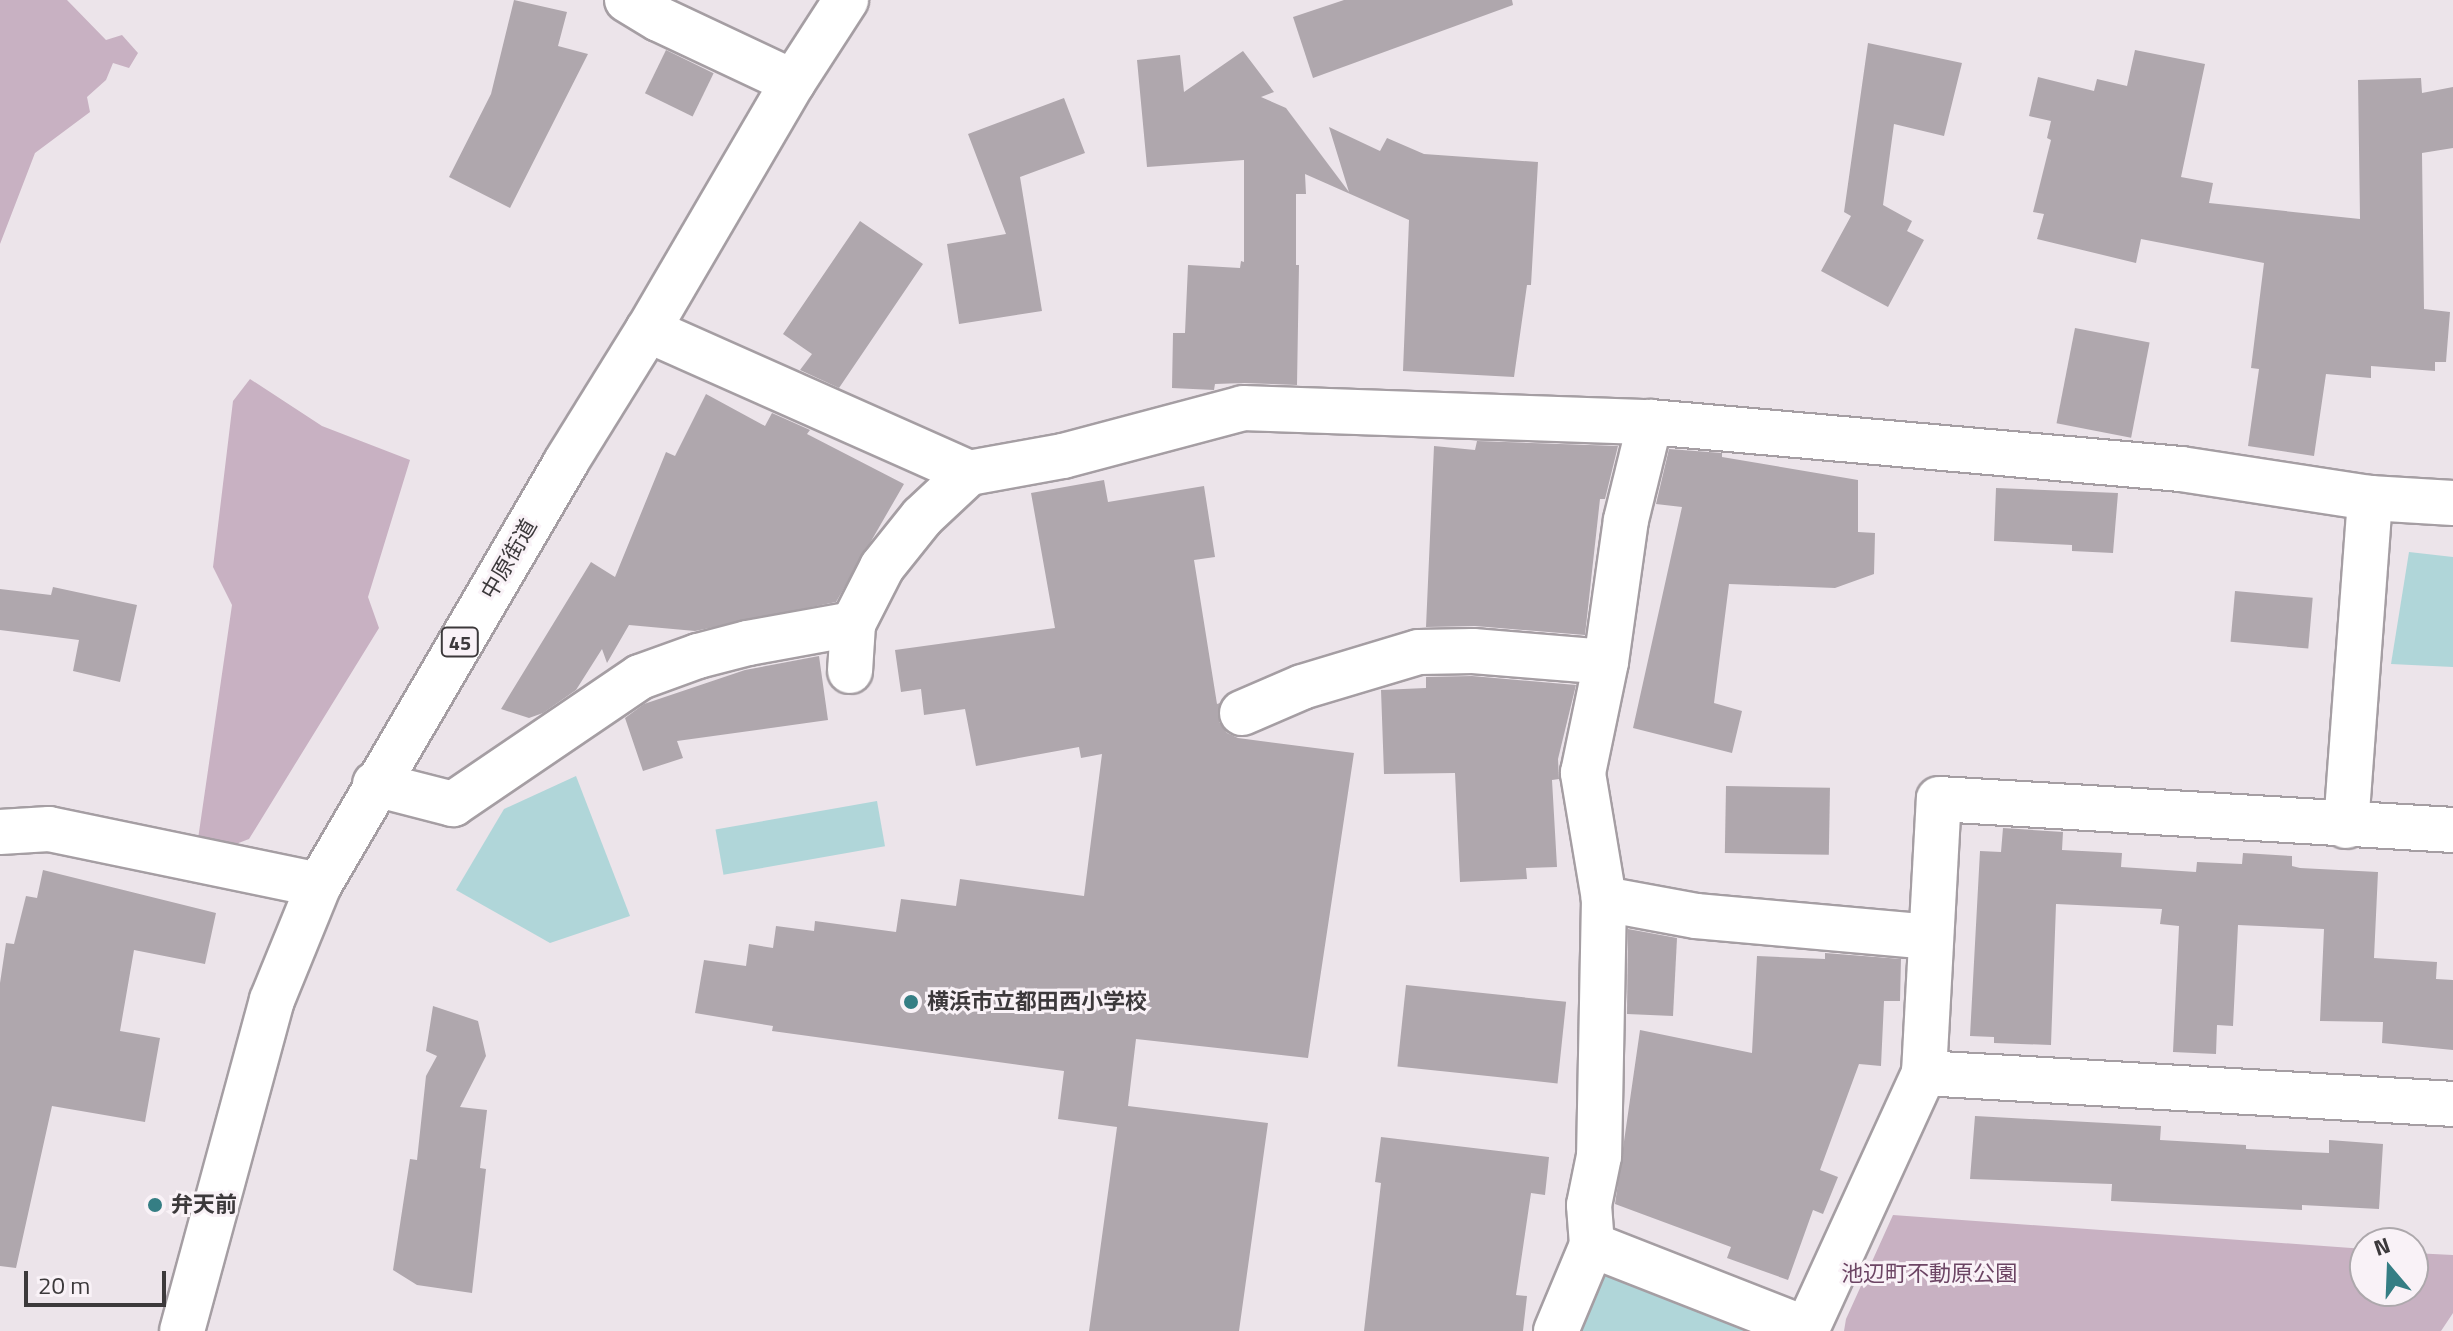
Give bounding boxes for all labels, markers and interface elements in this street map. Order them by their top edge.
street label: 中原街道 [476,514,542,604]
road number: 45 [440,626,480,658]
place label: 横浜市立都田西小学校 [927,989,1147,1015]
marker: 横浜市立都田西小学校 [902,993,920,1011]
place label: 弁天前 [171,1192,237,1218]
marker: 弁天前 [146,1196,164,1214]
north arrow [2349,1227,2429,1307]
text: N [2369,1228,2395,1265]
scale bar [28,1255,170,1305]
park label: 池辺町不動原公園 [1841,1261,2017,1287]
text: 20 m [38,1267,90,1303]

